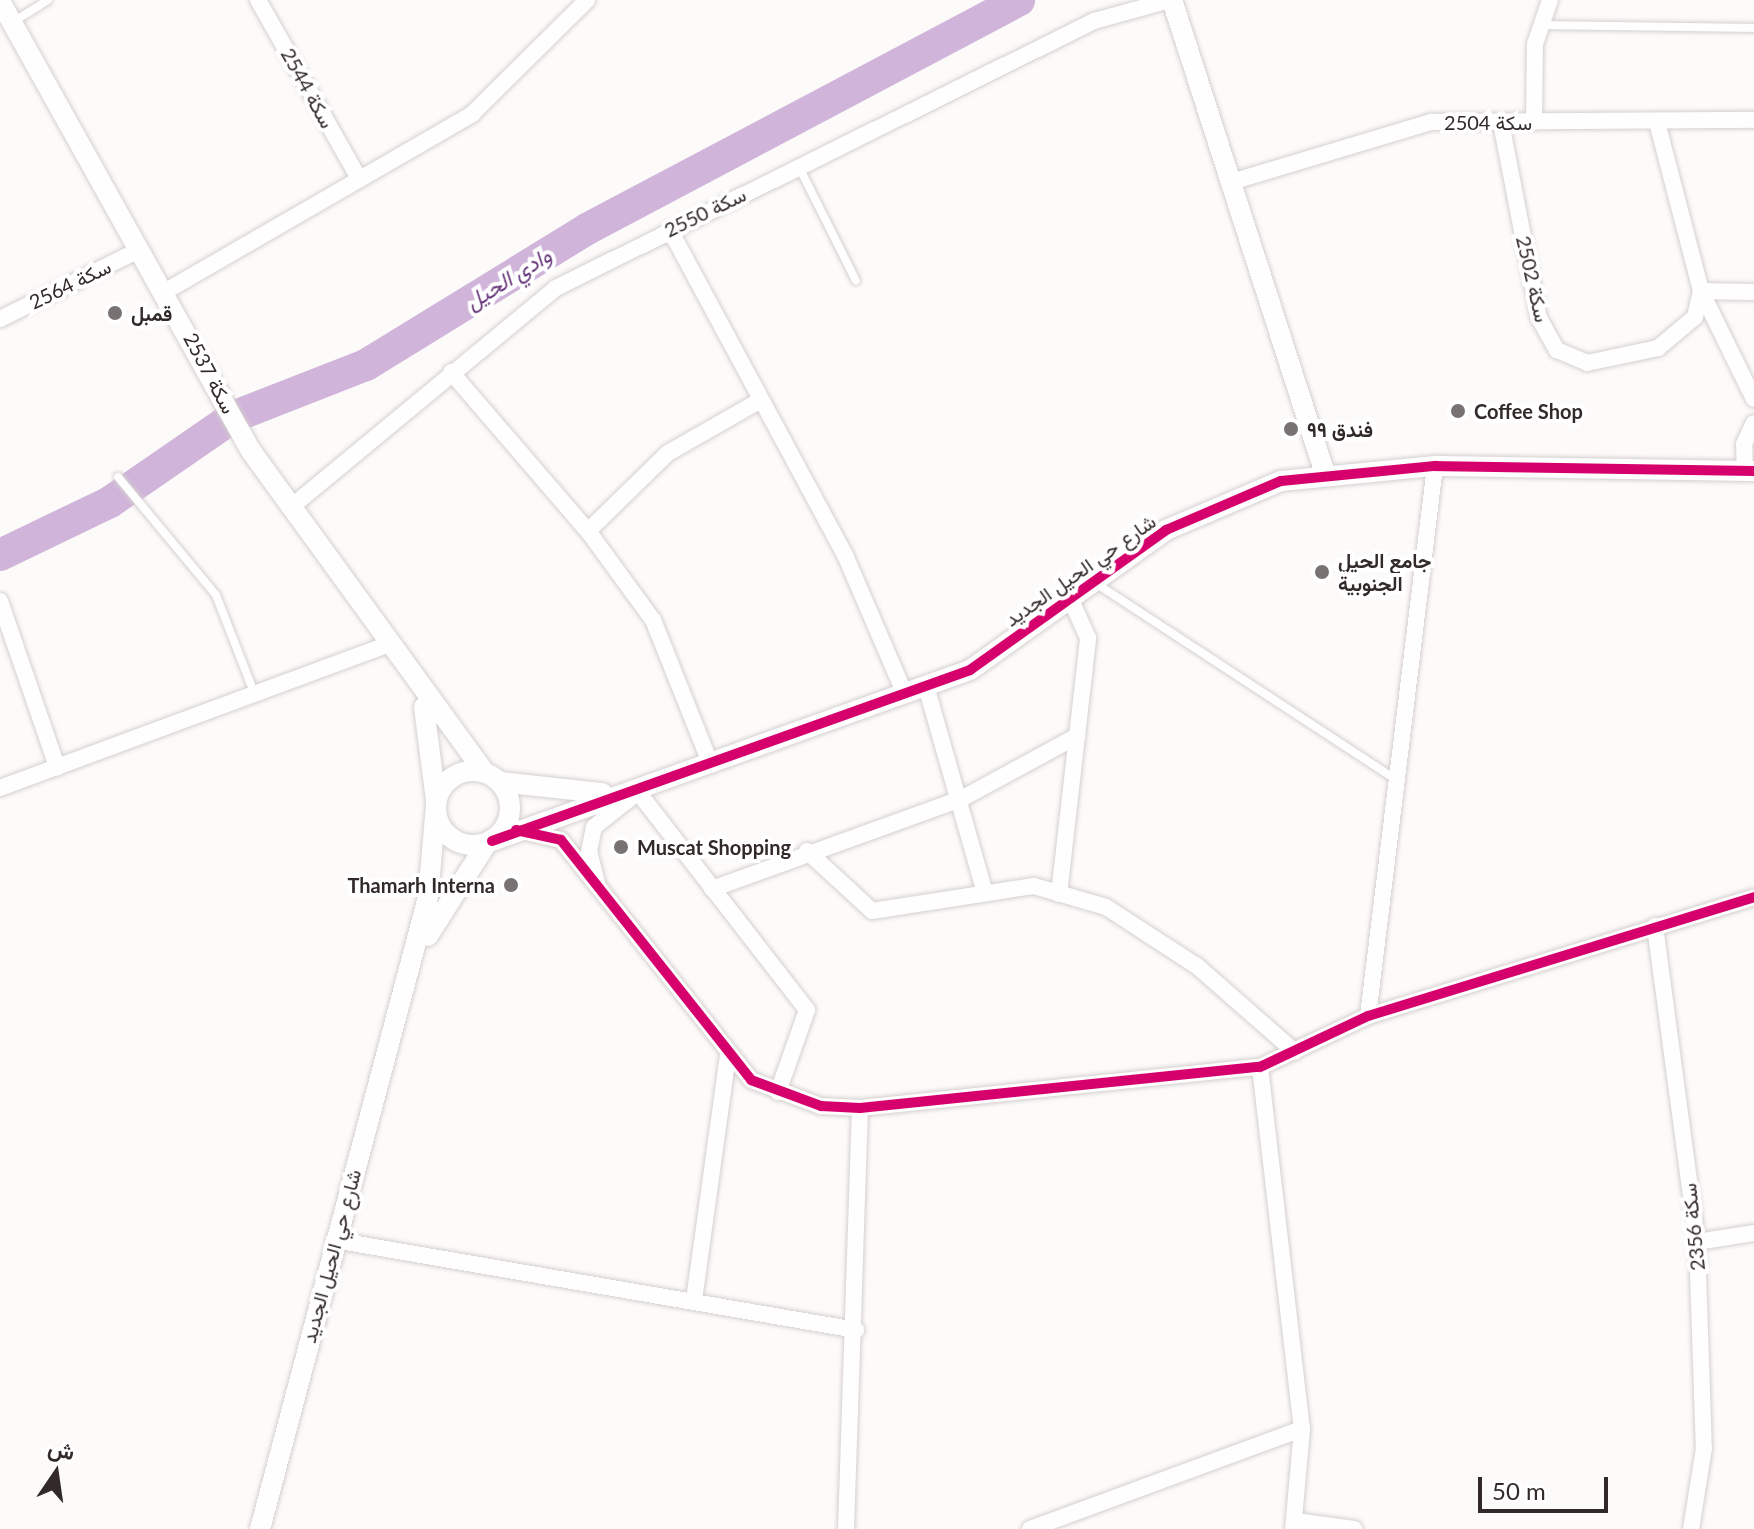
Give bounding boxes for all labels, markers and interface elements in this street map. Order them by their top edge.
street label: سكة 2544 [276,44,340,132]
street label: سكة 2504 [1444,110,1532,134]
street label: سكة 2550 [660,182,750,242]
street label: سكة 2502 [1511,233,1555,325]
water label: وادي الحيل [460,241,556,315]
street label: سكة 2564 [25,254,115,314]
place label: قمبل [131,301,172,325]
marker: قمبل [106,304,124,322]
street label: سكة 2537 [179,329,241,417]
place label: Coffee Shop [1474,399,1583,423]
marker: Coffee Shop [1449,402,1467,420]
place label: فندق ٩٩ [1307,417,1373,441]
marker: فندق ٩٩ [1282,420,1300,438]
street label: شارع حي الحيل الجديد [1000,509,1160,631]
place label: جامع الحيل الجنوبية [1338,548,1431,595]
marker: جامع الحيل الجنوبية [1313,563,1331,581]
place label: Muscat Shopping [637,835,791,859]
marker: Muscat Shopping [612,838,630,856]
place label: Thamarh Interna [347,873,495,897]
marker: Thamarh Interna [502,876,520,894]
street label: شارع حي الحيل الجديد [296,1167,366,1345]
street label: سكة 2356 [1676,1182,1710,1272]
north arrow [16,1433,96,1513]
text: ش [46,1433,77,1465]
scale bar [1482,1461,1612,1511]
text: 50 m [1492,1476,1546,1505]

